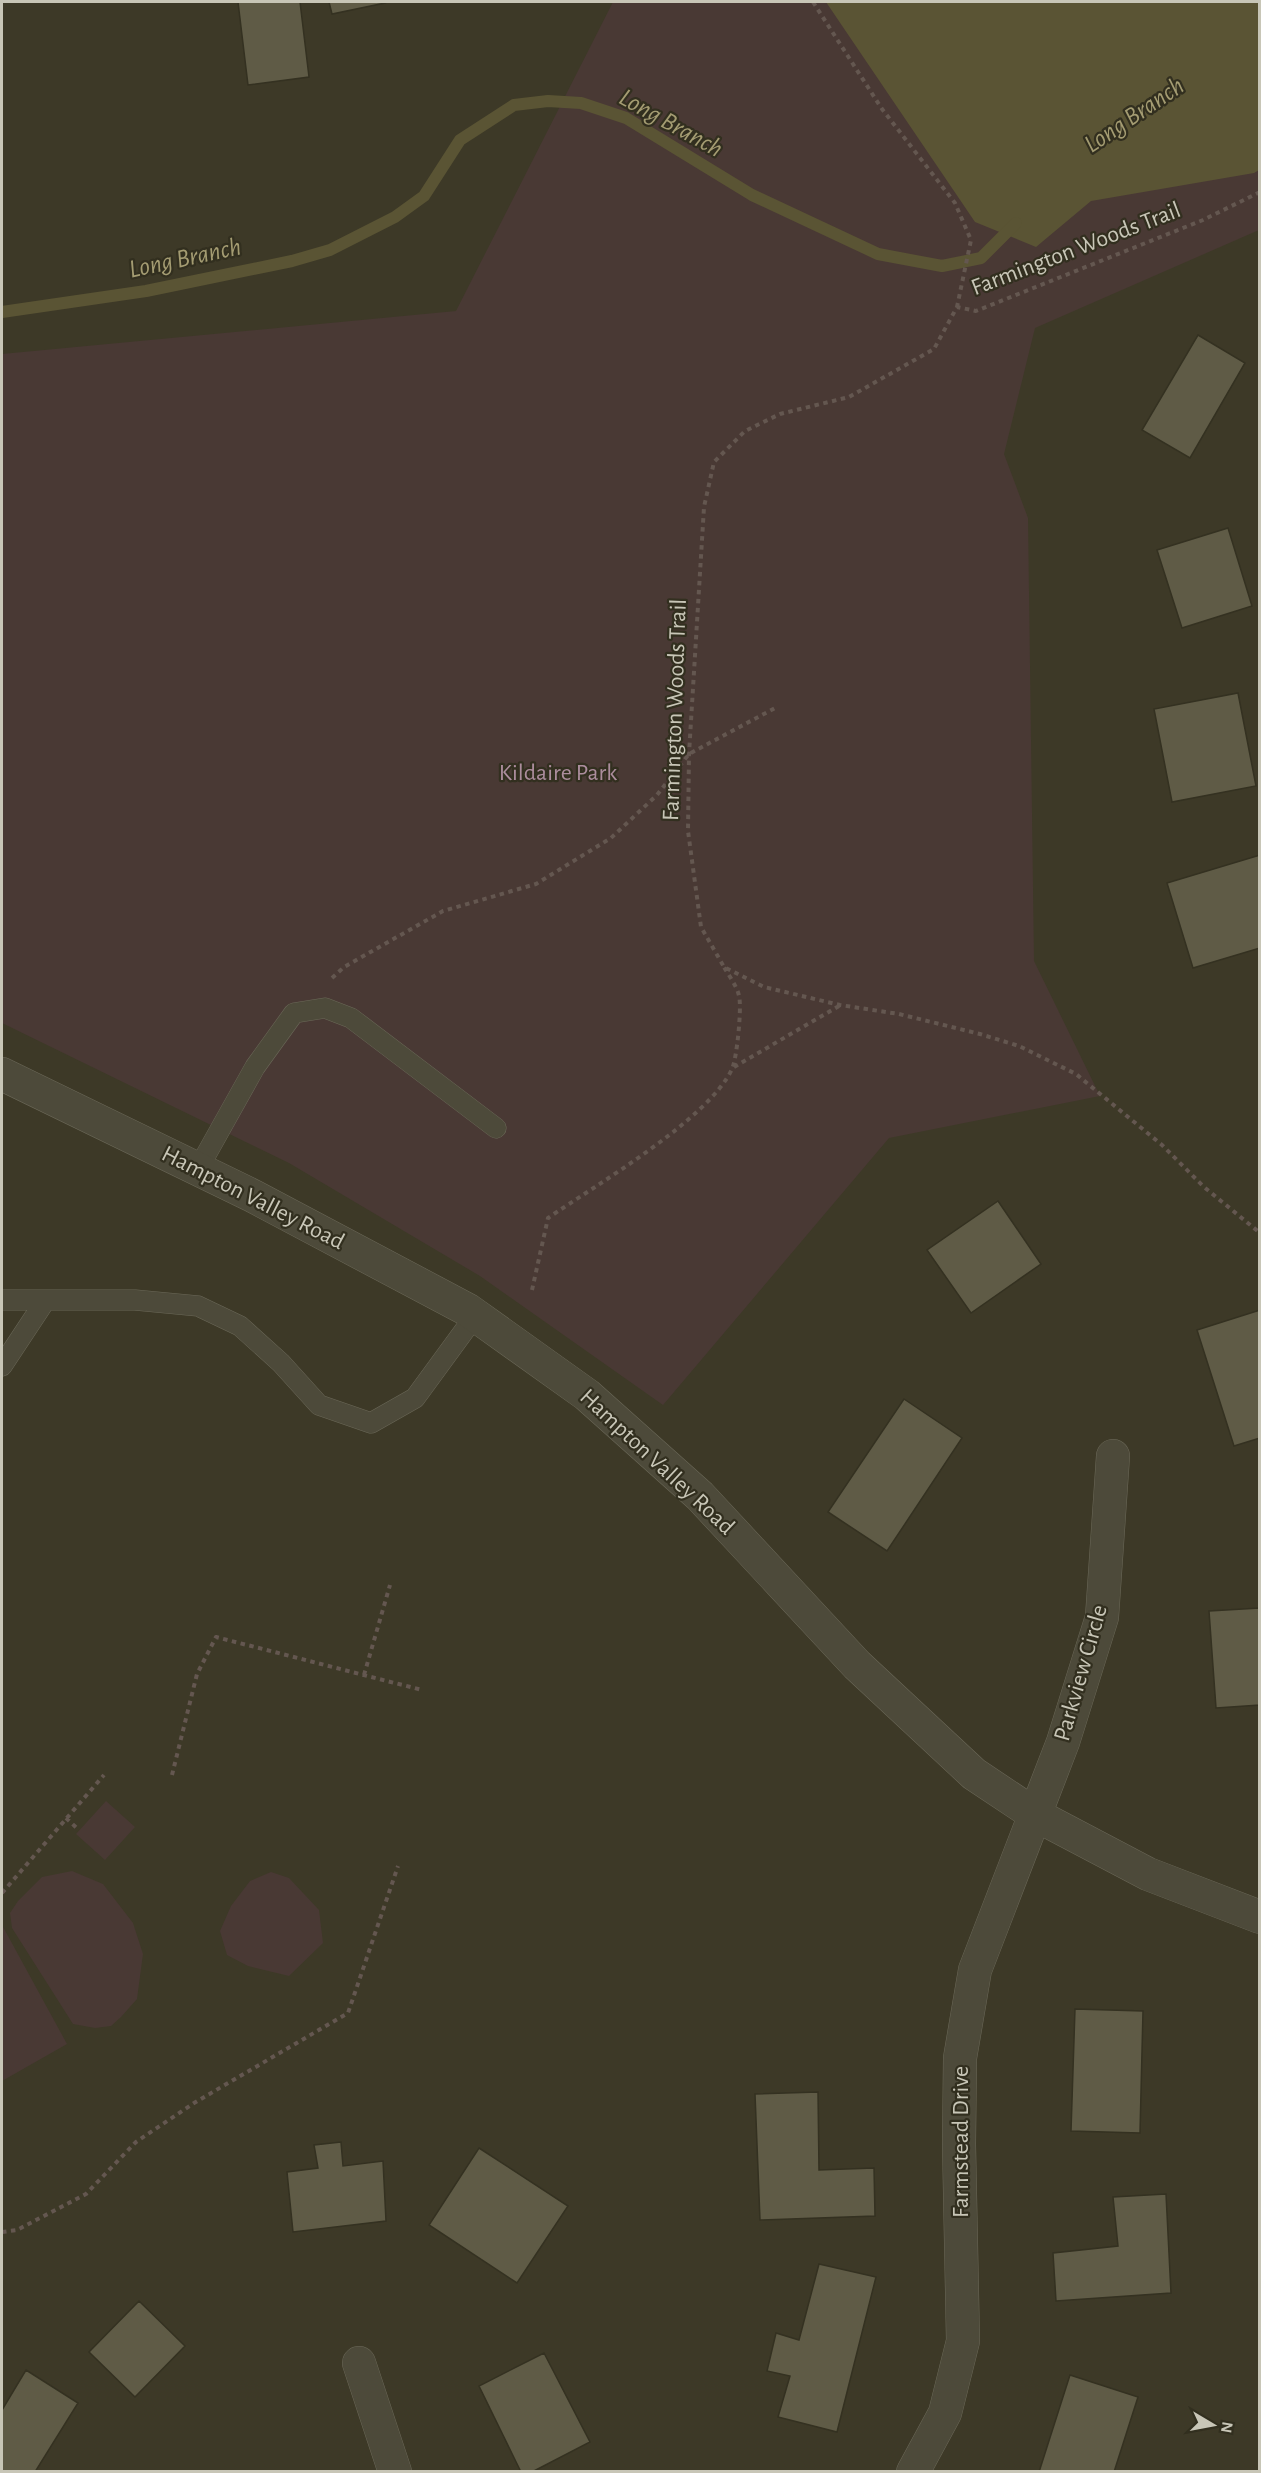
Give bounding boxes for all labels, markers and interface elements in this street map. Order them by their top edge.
water label: Long Branch [1079,72,1189,158]
water label: Long Branch [615,84,727,162]
street label: Farmington Woods Trail [968,198,1184,300]
water label: Long Branch [126,233,244,283]
street label: Farmington Woods Trail [659,598,691,822]
park label: Kildaire Park [499,761,617,785]
street label: Hampton Valley Road [158,1142,348,1254]
street label: Hampton Valley Road [575,1384,739,1540]
street label: Parkview Circle [1050,1602,1112,1744]
street label: Farmstead Drive [949,2066,973,2218]
north arrow [1183,2395,1243,2455]
text: N [1218,2421,1236,2434]

